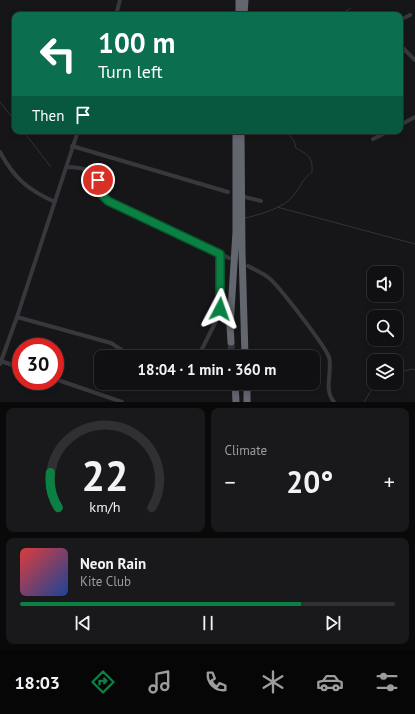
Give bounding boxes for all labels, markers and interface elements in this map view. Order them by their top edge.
text: 100 m [98,24,175,61]
icon: left [32,28,84,80]
text: Turn left [98,60,163,83]
icon: arrive [72,104,94,126]
text: Then [32,106,64,125]
pin [81,163,115,197]
icon: arrive [87,169,109,191]
map controls [367,266,403,390]
button: sound [367,266,403,302]
position arrow [199,288,241,330]
button: search [367,310,403,346]
speed limit sign: 30 [12,338,64,390]
button: layers [367,354,403,390]
text: 18:04 · 1 min · 360 m [138,360,276,379]
text: Climate [225,442,267,459]
text: 22 [82,449,129,502]
text: 20° [286,462,333,501]
text: − [225,468,236,496]
text: + [384,468,395,496]
text: km/h [90,497,121,516]
text: Neon Rain [80,554,146,573]
text: Kite Club [80,573,131,590]
icon: previous [72,612,94,634]
icon: pause [197,612,219,634]
icon: next [322,612,344,634]
icon: directions [89,668,117,696]
icon: music [146,668,174,696]
icon: phone [202,668,230,696]
icon: climate [259,668,287,696]
icon: car [316,668,344,696]
icon: filters [373,668,401,696]
text: 18:03 [14,671,60,694]

